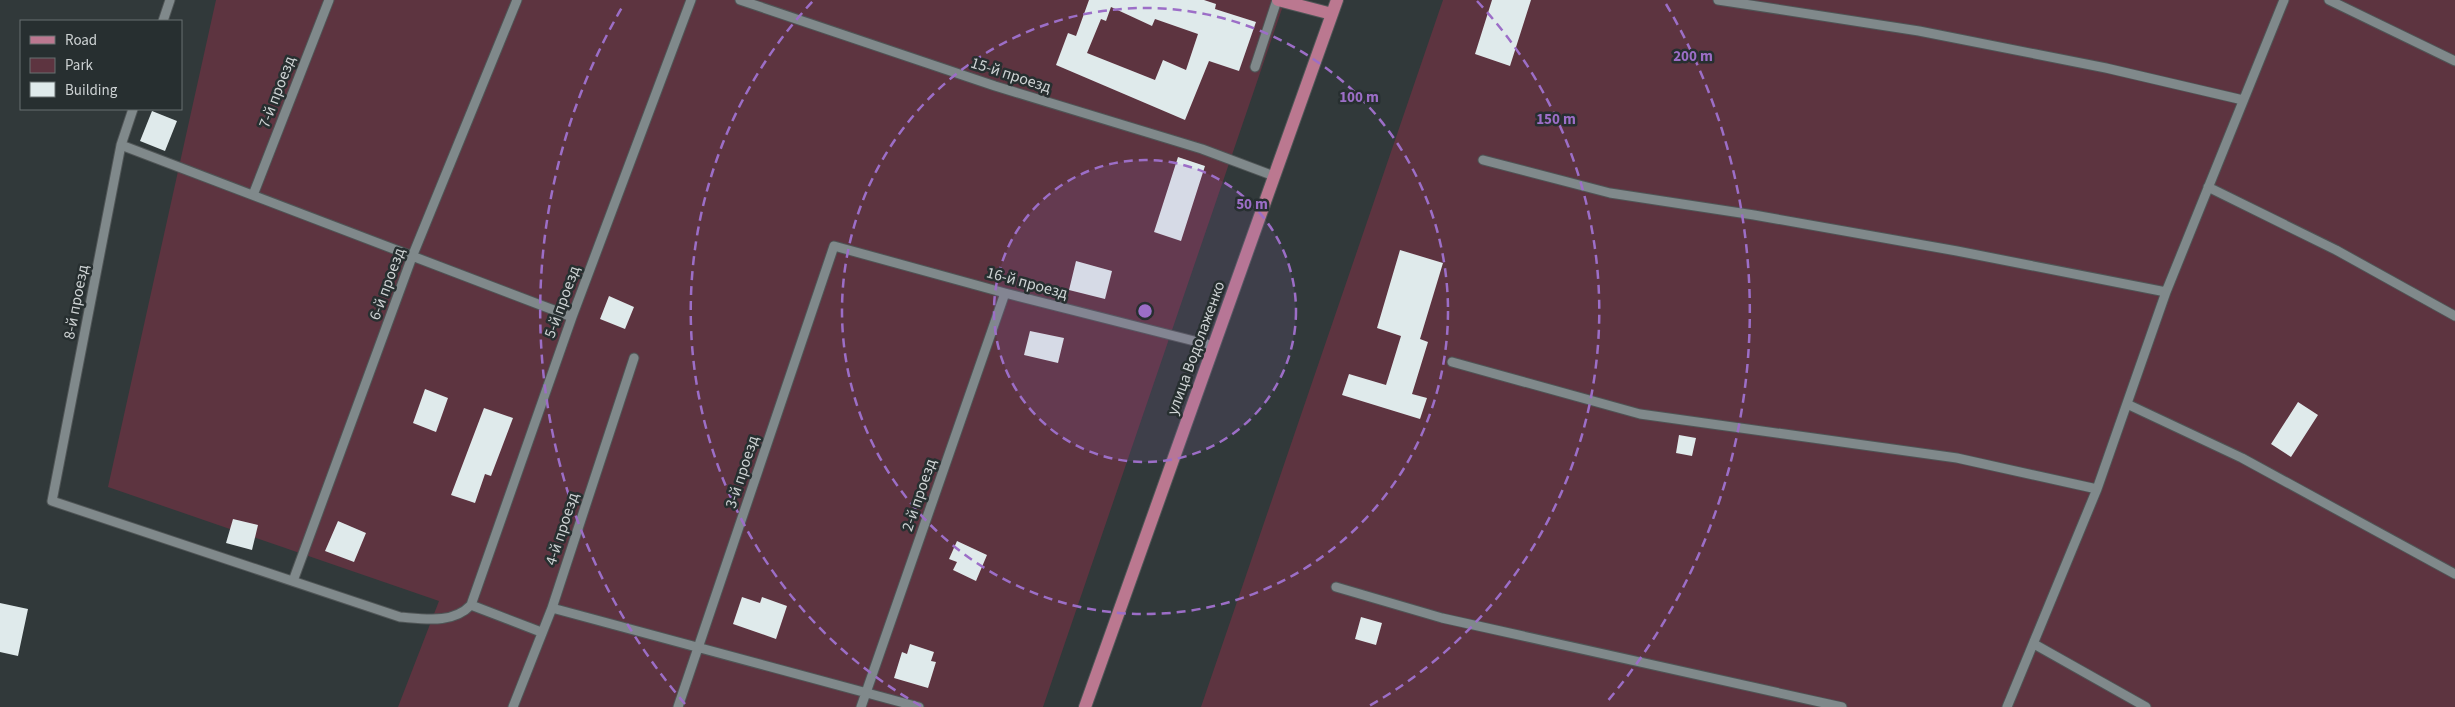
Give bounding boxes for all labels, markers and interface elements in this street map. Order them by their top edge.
legend [20,20,182,110]
text: Road [65,30,97,51]
text: 200 m [1673,46,1713,67]
street label: 7-й проезд [253,52,301,131]
street label: 15-й проезд [968,52,1054,98]
text: Park [65,55,94,76]
text: Building [65,80,118,101]
text: 100 m [1339,87,1379,108]
text: 150 m [1536,109,1576,130]
text: 50 m [1236,194,1268,215]
street label: 6-й проезд [364,244,410,323]
street label: 8-й проезд [58,262,94,341]
street label: 5-й проезд [539,262,585,341]
street label: 16-й проезд [984,262,1071,305]
street label: улица Водолаженко [1162,278,1230,418]
centre of rings [1136,302,1154,320]
street label: 3-й проезд [720,432,764,511]
street label: 2-й проезд [896,455,942,534]
street label: 4-й проезд [540,489,584,568]

